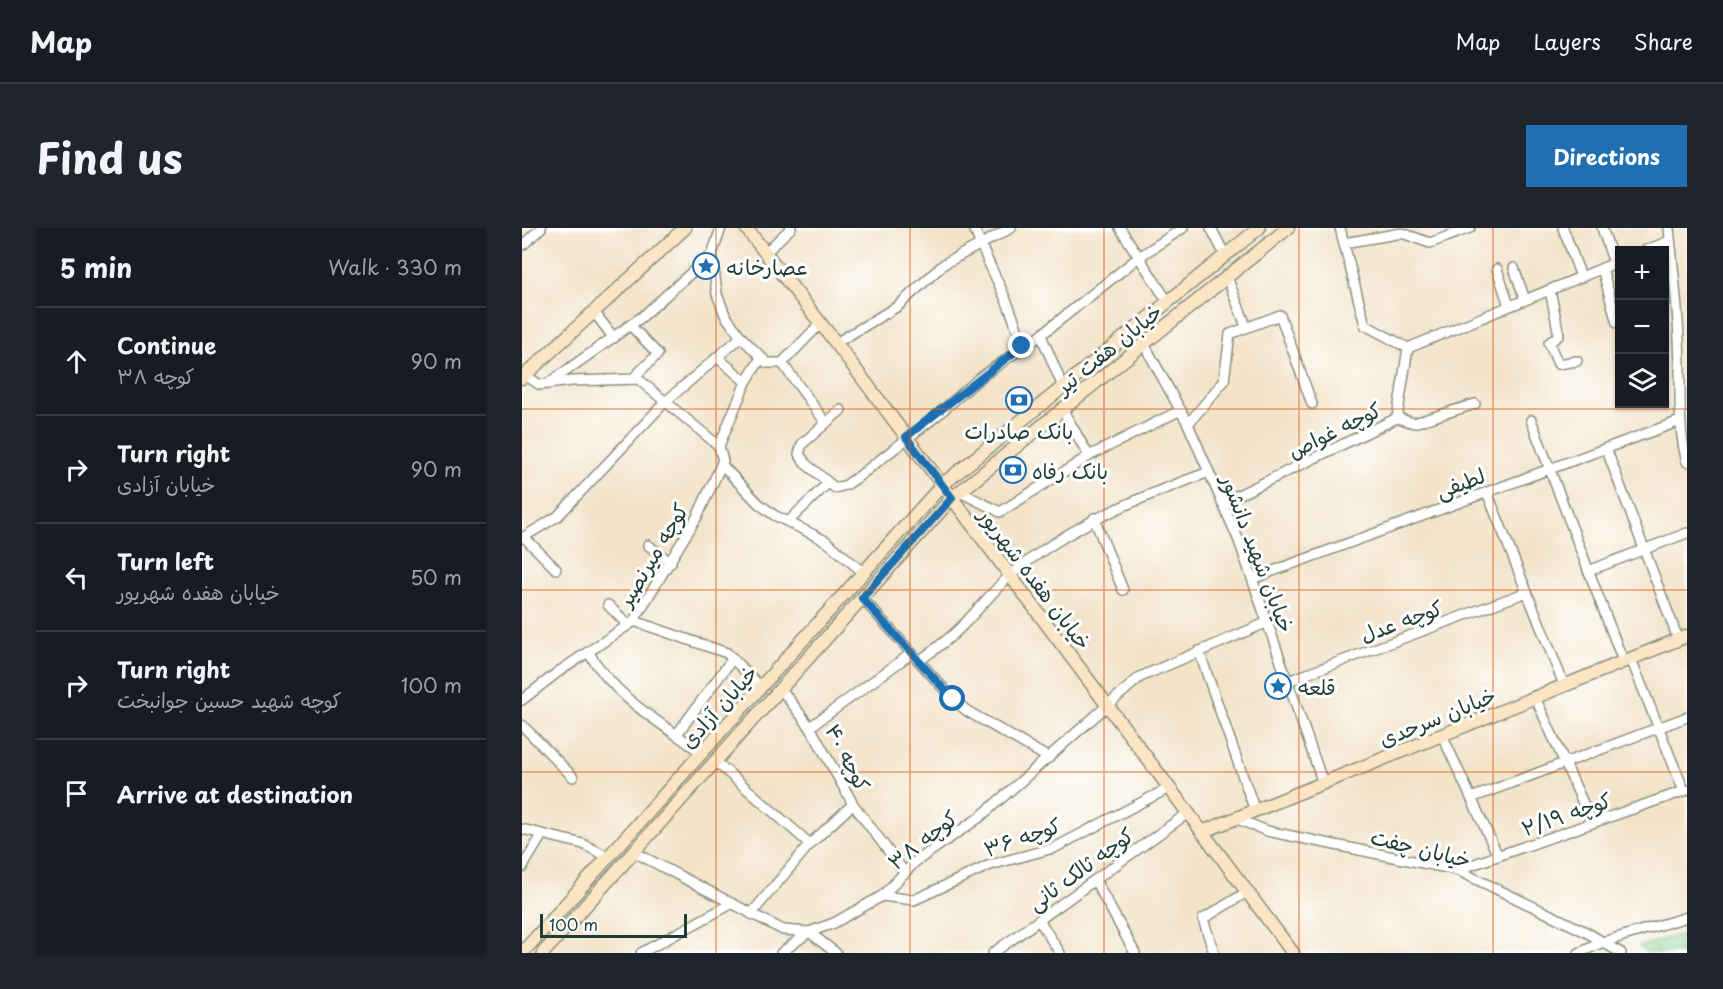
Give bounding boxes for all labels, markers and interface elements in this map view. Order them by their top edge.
text: Map [30,20,92,63]
text: Map [1456,25,1500,57]
text: Layers [1533,25,1601,57]
text: Share [1634,25,1693,57]
text: Find us [36,125,183,188]
button: Directions [1526,125,1687,187]
map controls [1615,246,1669,408]
button: + [1615,246,1669,300]
text: 5 min [60,248,132,287]
place label: عصارخانه [726,250,809,282]
place icon: عصارخانه [691,251,721,281]
text: Walk · 330 m [328,252,462,282]
street label: خیابان هفت تیر [1046,295,1168,402]
button: − [1615,300,1669,354]
text: Continue [117,328,216,361]
route end [1008,332,1034,358]
icon: ahead [60,345,93,378]
text: 90 m [411,346,462,376]
button: layers [1615,354,1669,408]
text: کوچه ۳۸ [117,361,195,391]
bank icon: بانک صادرات [1004,385,1034,415]
street label: کوچه غواص [1282,393,1386,465]
place label: بانک صادرات [965,414,1073,446]
text: Turn right [117,436,230,469]
icon: right [60,453,93,486]
text: 90 m [411,454,462,484]
place label: بانک رفاه [1032,454,1108,486]
bank icon: بانک رفاه [998,455,1028,485]
street label: لطیفی [1431,458,1489,506]
street label: خیابان شهید دانشور [1213,468,1304,637]
text: خیابان آزادی [117,469,215,499]
street label: کوچه میرنصیر [607,496,695,613]
street label: خیابان هفده شهریور [971,499,1100,656]
text: Turn left [117,544,214,577]
icon: left [60,561,93,594]
text: 50 m [410,562,462,592]
text: خیابان هفده شهریور [117,577,280,607]
street label: کوچه عدل [1355,590,1447,650]
text: Turn right [117,652,230,685]
street label: خیابان آزادی [672,657,764,755]
icon: right [60,669,93,702]
text: 100 m [401,670,462,700]
place label: قلعه [1298,670,1336,702]
place icon: قلعه [1263,671,1293,701]
street label: خیابان سرحدی [1374,678,1500,754]
text: کوچه شهید حسین جوانبخت [117,685,341,715]
route start [939,685,965,711]
street label: کوچه ۴۰ [818,718,880,796]
icon: arrive [60,777,93,810]
text: Arrive at destination [117,777,353,810]
street label: کوچه ۲/۱۹ [1517,783,1615,843]
street label: کوچه ۳۸ [880,801,964,877]
street label: کوچه ۳۶ [979,808,1065,864]
street label: کوچه ثالک ثانی [1020,818,1140,918]
street label: خیابان چفت [1368,819,1474,875]
scale bar [540,911,687,938]
text: 100 m [549,912,598,936]

